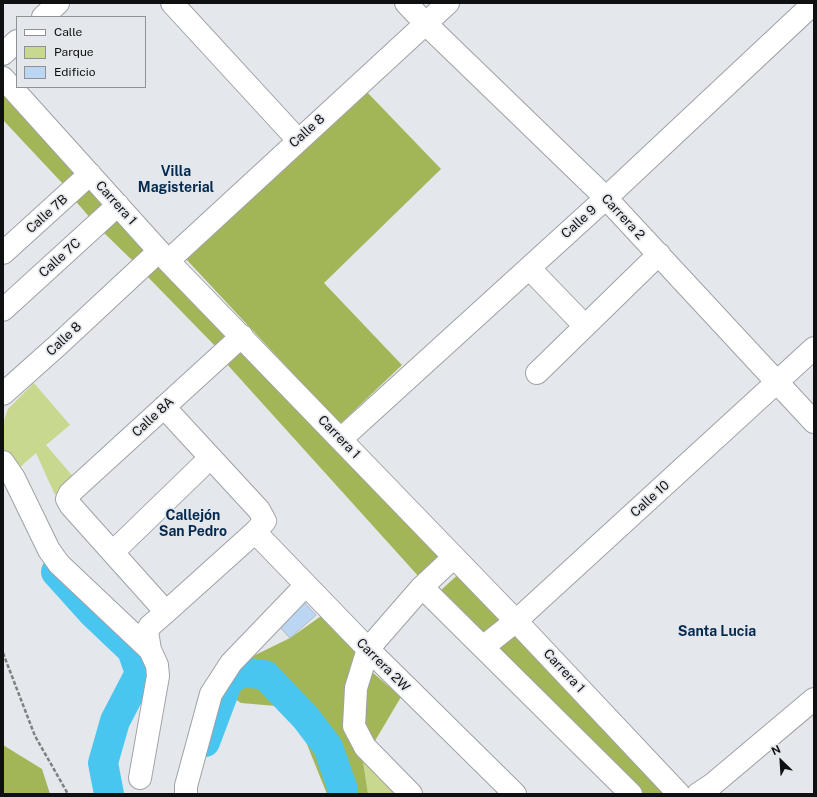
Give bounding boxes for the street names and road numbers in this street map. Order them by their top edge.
street label: Calle 8 [286,111,328,151]
street label: Carrera 1 [92,178,140,228]
street label: Calle 7B [23,191,71,237]
street label: Carrera 2 [598,191,648,243]
street label: Calle 9 [558,202,600,242]
street label: Calle 7C [36,235,84,281]
street label: Calle 8 [43,319,85,359]
street label: Calle 8A [129,394,177,440]
street label: Carrera 1 [315,412,363,462]
street label: Calle 10 [627,477,673,521]
street label: Carrera 2W [353,635,413,695]
street label: Carrera 1 [540,646,588,696]

